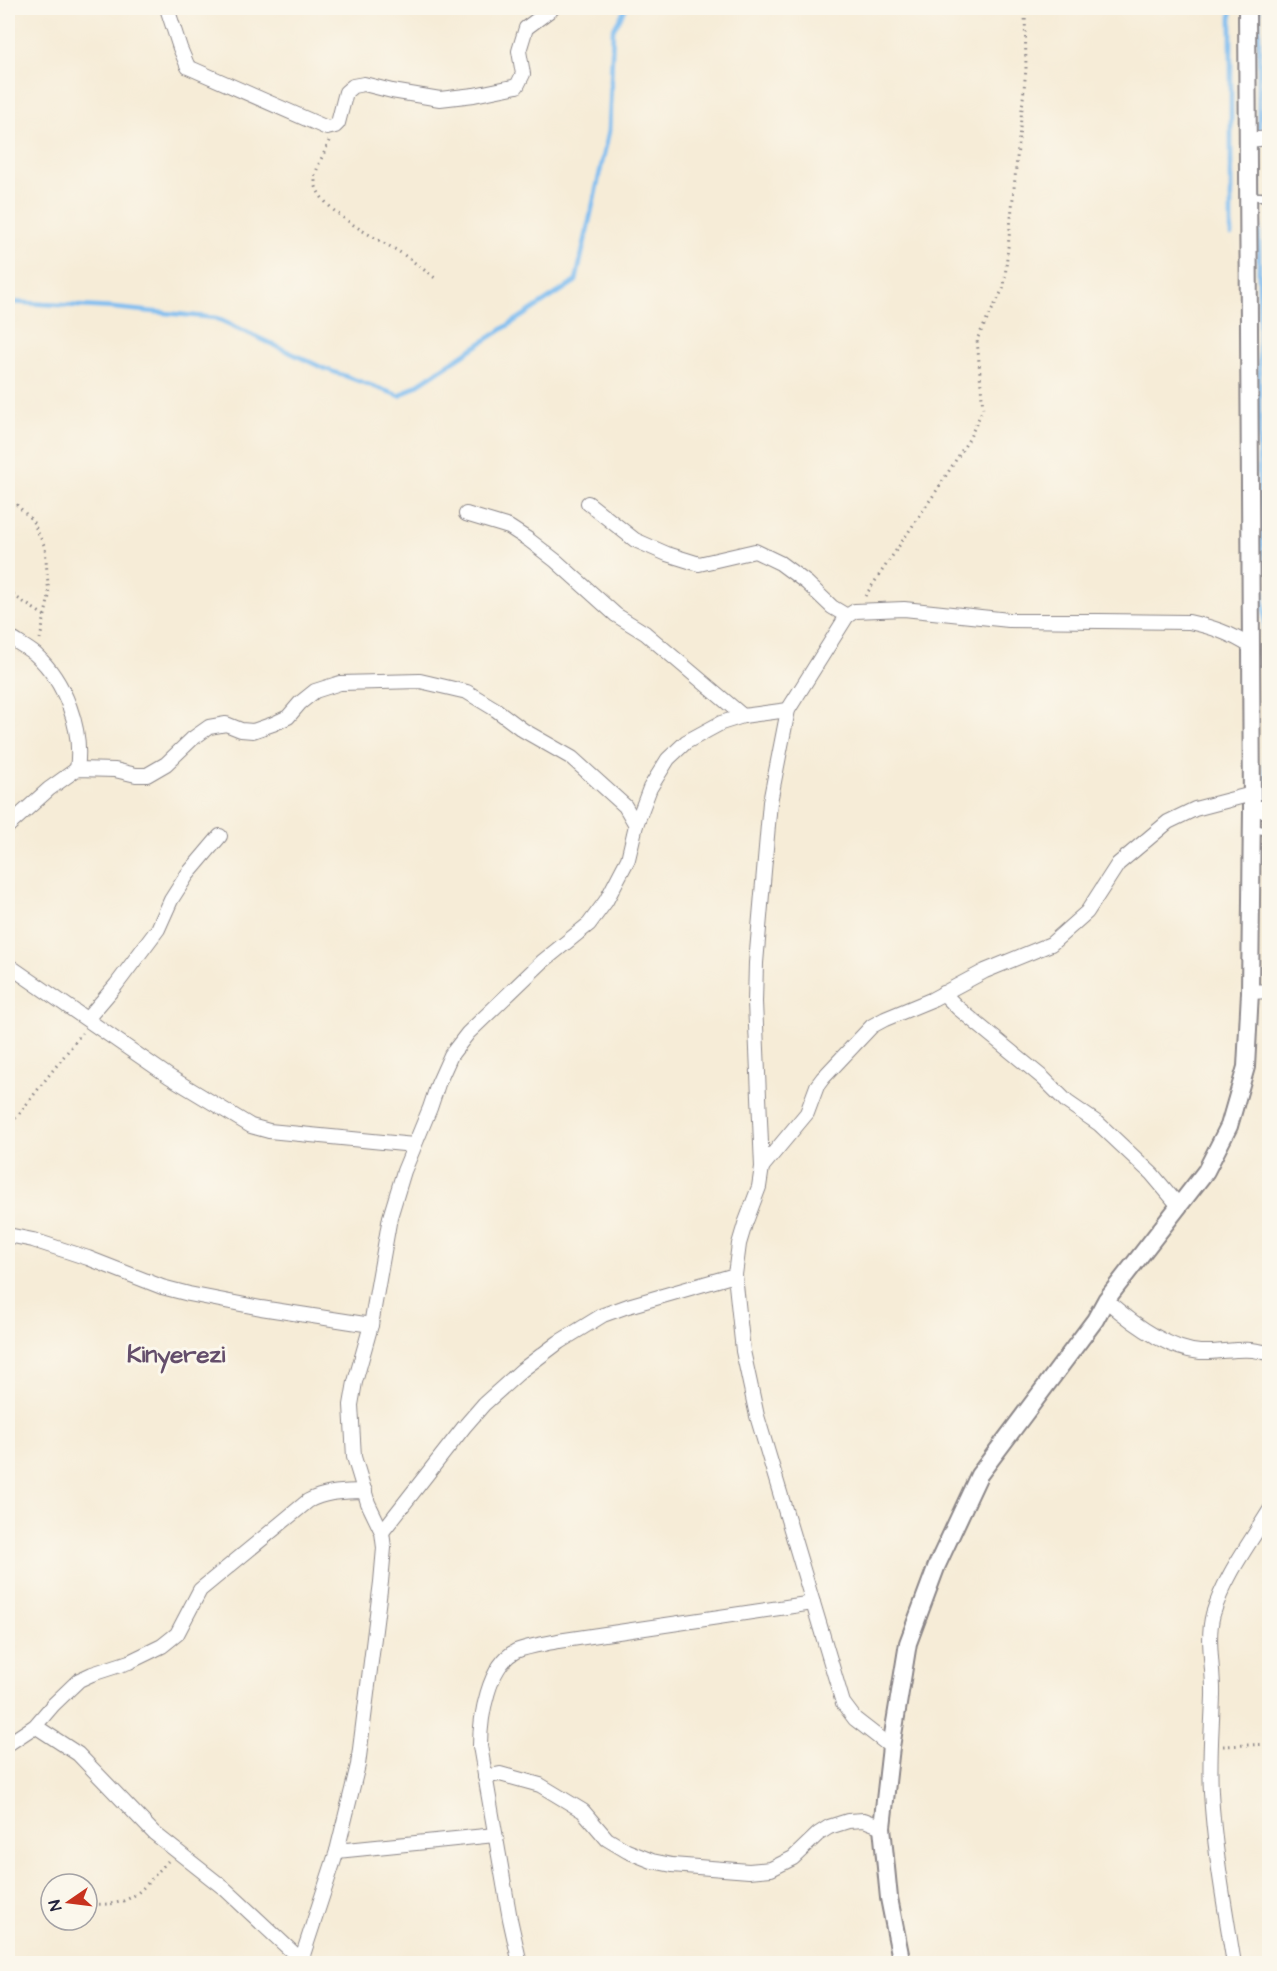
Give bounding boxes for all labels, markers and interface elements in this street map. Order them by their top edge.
district label: Kinyerezi [127,1338,225,1374]
north arrow [39,1872,99,1932]
text: N [44,1898,67,1913]

